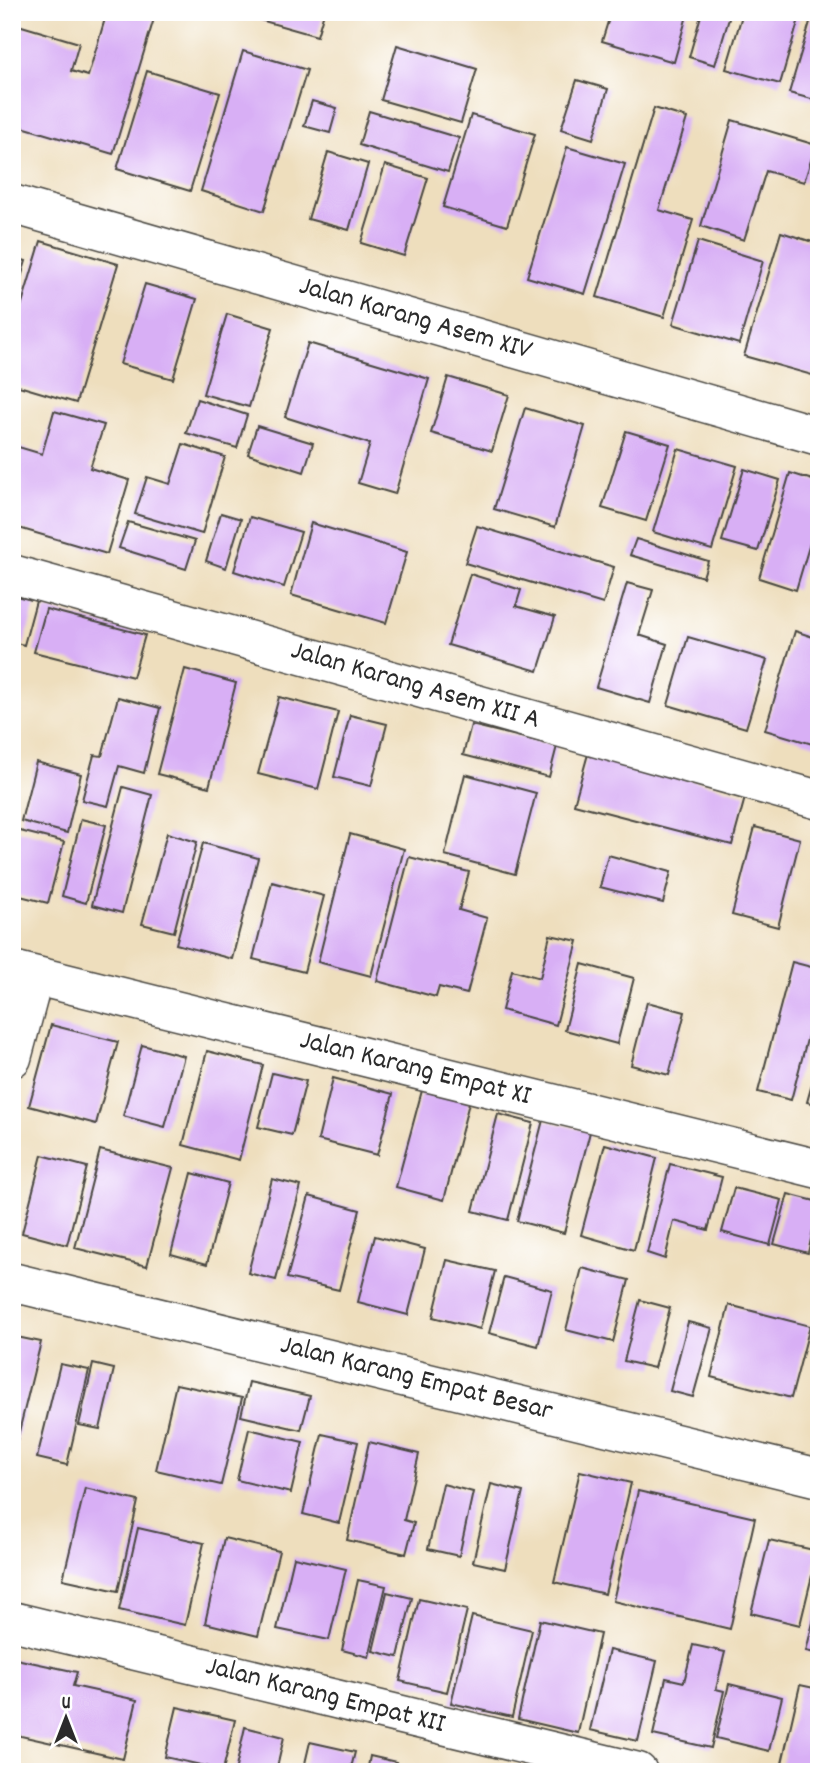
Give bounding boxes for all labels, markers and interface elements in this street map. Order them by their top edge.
street label: Jalan Karang Asem XIV [294,268,537,373]
street label: Jalan Karang Asem XII A [286,632,544,742]
street label: Jalan Karang Empat XI [295,1022,535,1118]
street label: Jalan Karang Empat Besar [276,1327,557,1433]
street label: Jalan Karang Empat XII [201,1648,449,1746]
north arrow [32,1682,102,1752]
text: U [61,1691,71,1718]

